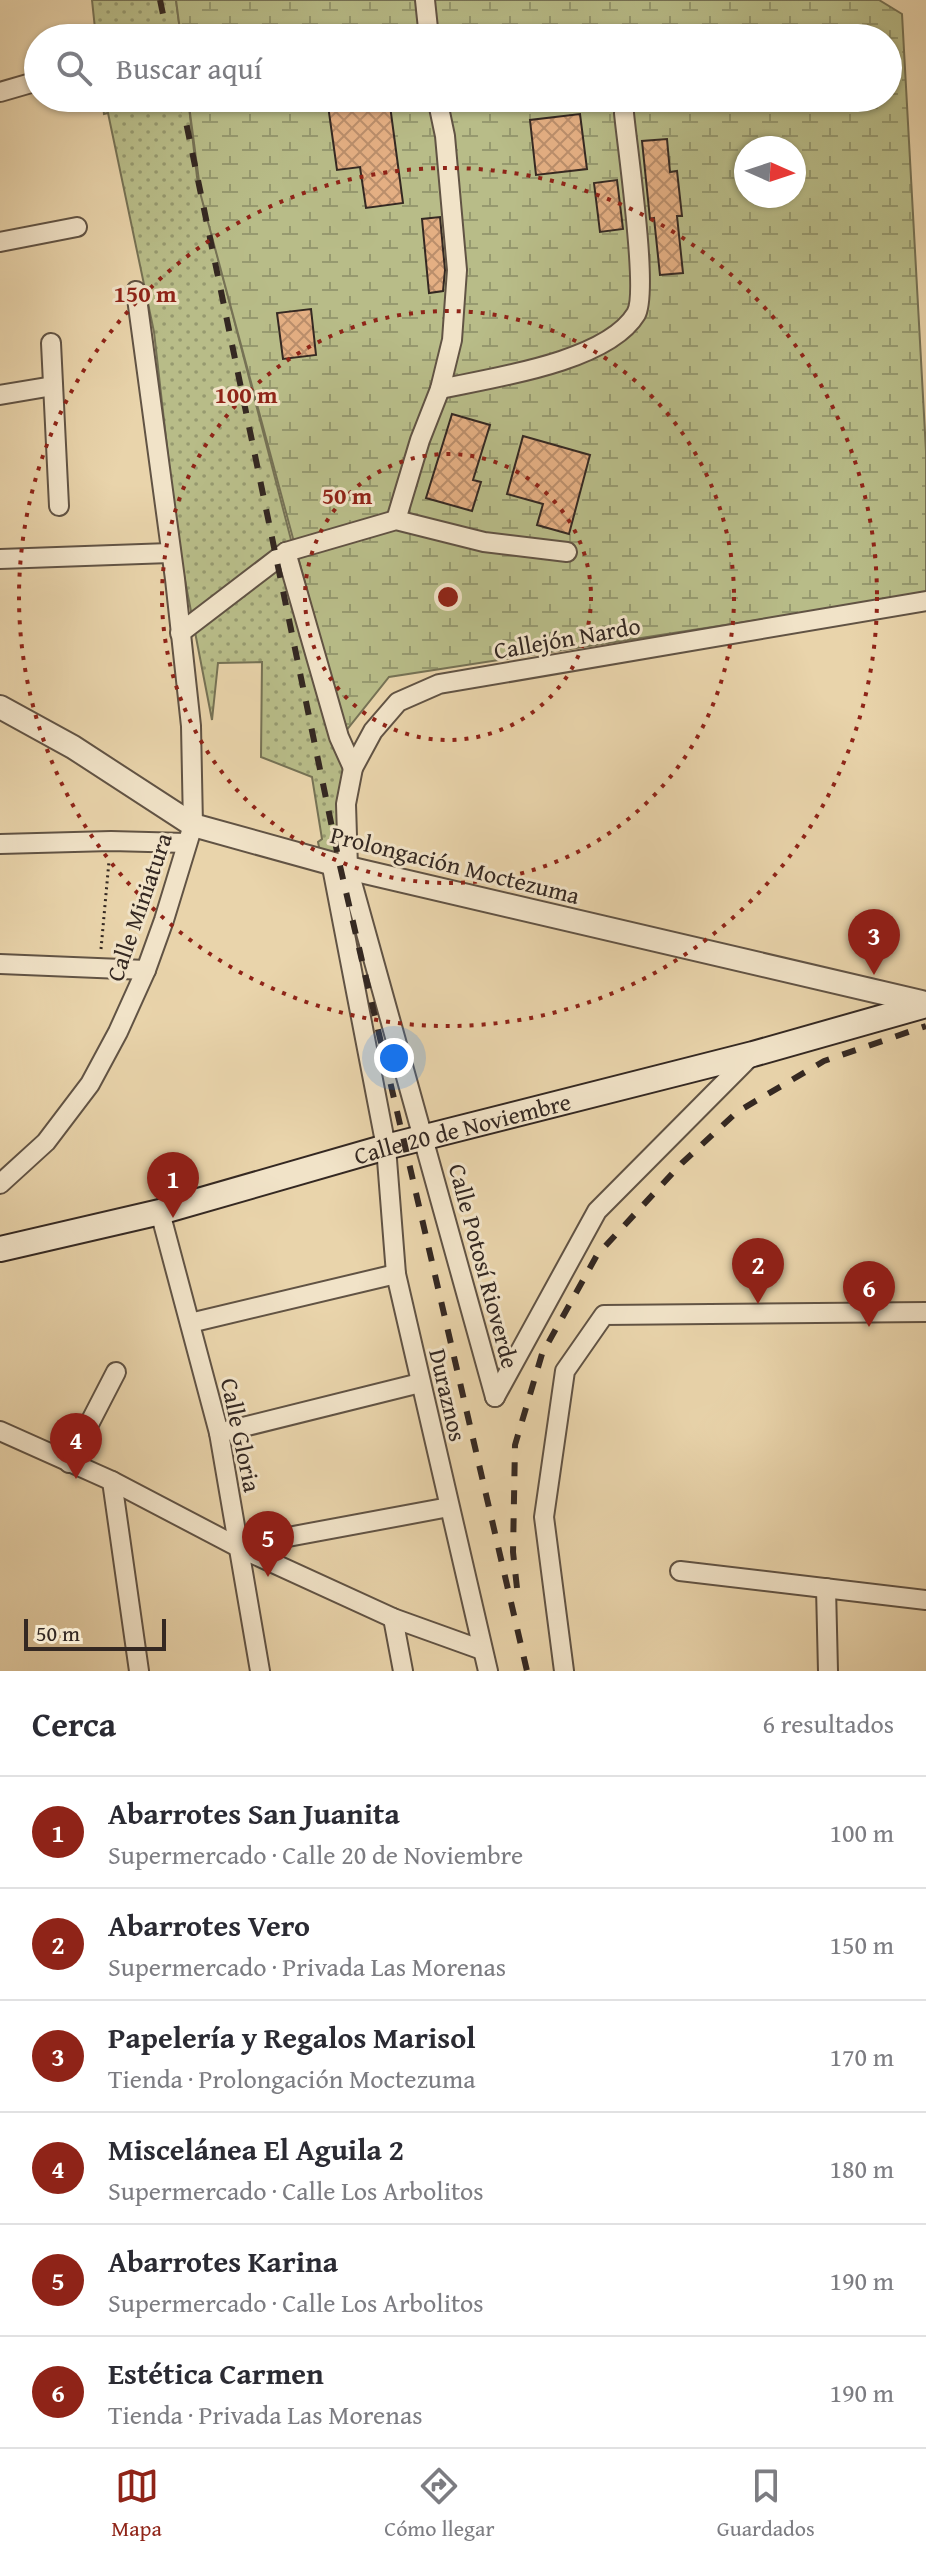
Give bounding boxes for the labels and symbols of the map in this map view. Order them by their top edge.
north arrow [734,136,806,208]
text: 150 m [113,276,177,311]
text: 100 m [214,377,278,412]
text: 50 m [322,478,373,513]
centre of rings [434,583,462,611]
street label: Callejón Nardo [491,608,643,668]
street label: Prolongación Moctezuma [327,817,584,913]
street label: Calle Miniatura [97,827,181,986]
pin: 3 [848,909,900,975]
your location [374,1038,414,1078]
street label: Calle 20 de Noviembre [350,1083,574,1173]
pin: 1 [147,1152,199,1218]
street label: Calle Potosí Rioverde [440,1160,528,1372]
pin: 2 [732,1238,784,1304]
pin: 6 [843,1261,895,1327]
street label: Duraznos [420,1345,476,1445]
street label: Calle Gloria [212,1375,270,1496]
pin: 4 [50,1413,102,1479]
pin: 5 [242,1511,294,1577]
scale bar [24,1615,166,1651]

